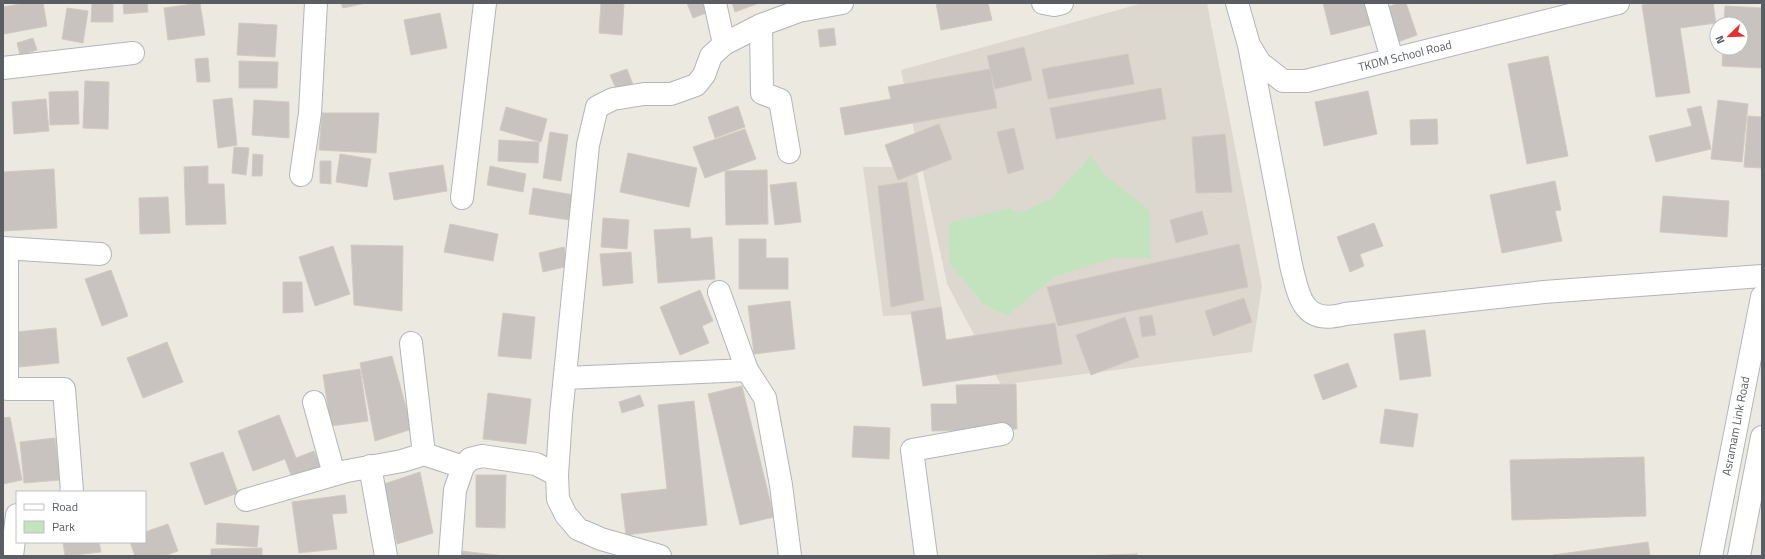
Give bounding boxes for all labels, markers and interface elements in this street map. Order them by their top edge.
north arrow [1709,16,1749,56]
text: N [1711,33,1729,47]
street label: TKDM School Road [1356,35,1454,76]
street label: Asramam Link Road [1717,375,1754,477]
legend [16,491,146,543]
text: Road [52,497,78,516]
text: Park [52,517,75,536]

